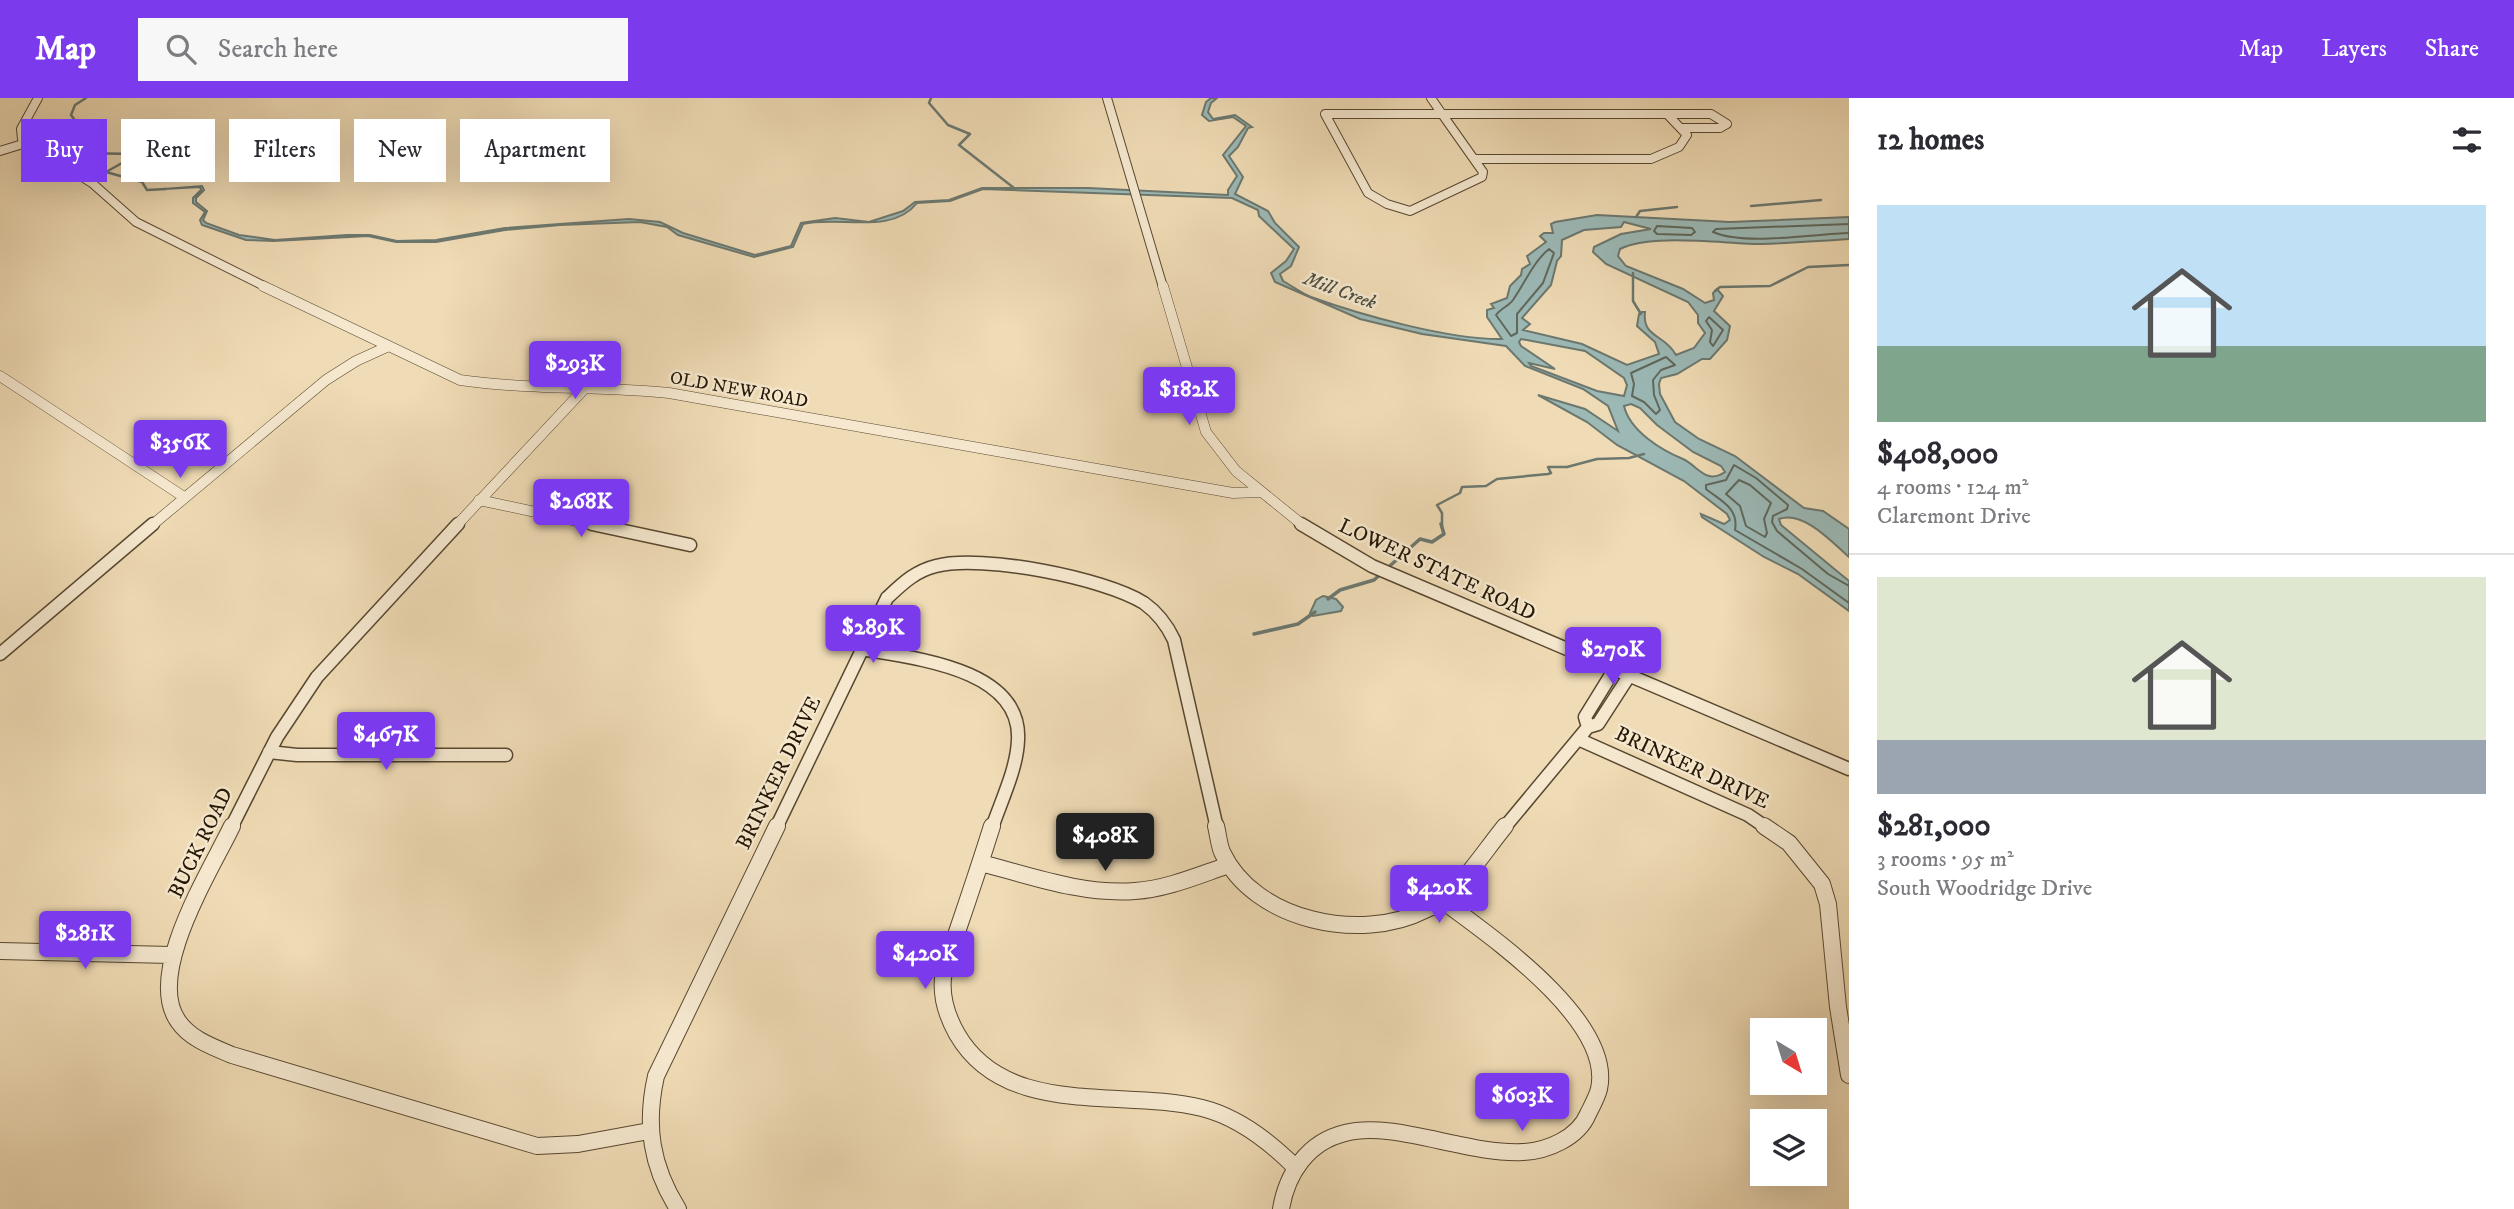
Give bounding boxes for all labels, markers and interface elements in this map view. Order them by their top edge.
search box [138,18,628,81]
text: Map [35,29,96,70]
icon: search [162,30,200,68]
text: Search here [218,33,338,66]
text: Map [2239,34,2283,64]
text: Layers [2321,34,2387,64]
text: Share [2425,34,2479,64]
chip: Buy [21,119,107,182]
chip: Rent [121,119,215,182]
chip: Filters [229,119,340,182]
chip: New [354,119,446,182]
chip: Apartment [460,119,610,182]
icon: filters [2448,121,2486,159]
text: 12 homes [1877,122,1984,159]
icon: home [2119,250,2245,376]
water label: Mill Creek [1299,267,1379,315]
pin: $293K [526,342,624,401]
text: $293K [545,349,605,378]
street label: OLD NEW ROAD [668,367,810,413]
pin: $182K [1140,368,1238,427]
text: $182K [1159,375,1219,404]
pin: $356K [131,420,229,480]
text: $356K [150,428,210,457]
text: $408,000 [1877,436,1998,473]
text: 4 rooms · 124 m² [1877,473,2028,502]
pin: $268K [532,480,630,539]
text: $268K [549,487,613,516]
text: Claremont Drive [1877,502,2031,531]
street label: LOWER STATE ROAD [1334,513,1540,627]
pin: $289K [824,606,922,665]
text: $289K [842,613,905,642]
icon: home [2119,622,2245,748]
pin: $270K [1564,628,1662,687]
text: $270K [1581,635,1645,664]
street label: BRINKER DRIVE [731,692,827,854]
pin: $467K [337,712,435,772]
text: $467K [353,720,419,749]
street label: BRINKER DRIVE [1611,721,1773,815]
street label: BUCK ROAD [163,783,239,903]
text: $281,000 [1877,808,1991,845]
pin: $408K [1056,814,1154,873]
text: $408K [1072,821,1138,850]
text: 3 rooms · 95 m² [1877,845,2014,874]
pin: $420K [1390,866,1488,925]
text: $420K [1406,873,1472,902]
text: South Woodridge Drive [1877,874,2092,903]
pin: $281K [36,912,134,971]
text: $281K [55,919,115,948]
pin: $420K [876,932,974,991]
text: $420K [892,939,958,968]
north arrow [1750,1018,1827,1096]
map controls [1750,1018,1827,1186]
pin: $603K [1473,1074,1571,1133]
text: $603K [1491,1081,1553,1110]
button: layers [1750,1109,1827,1186]

